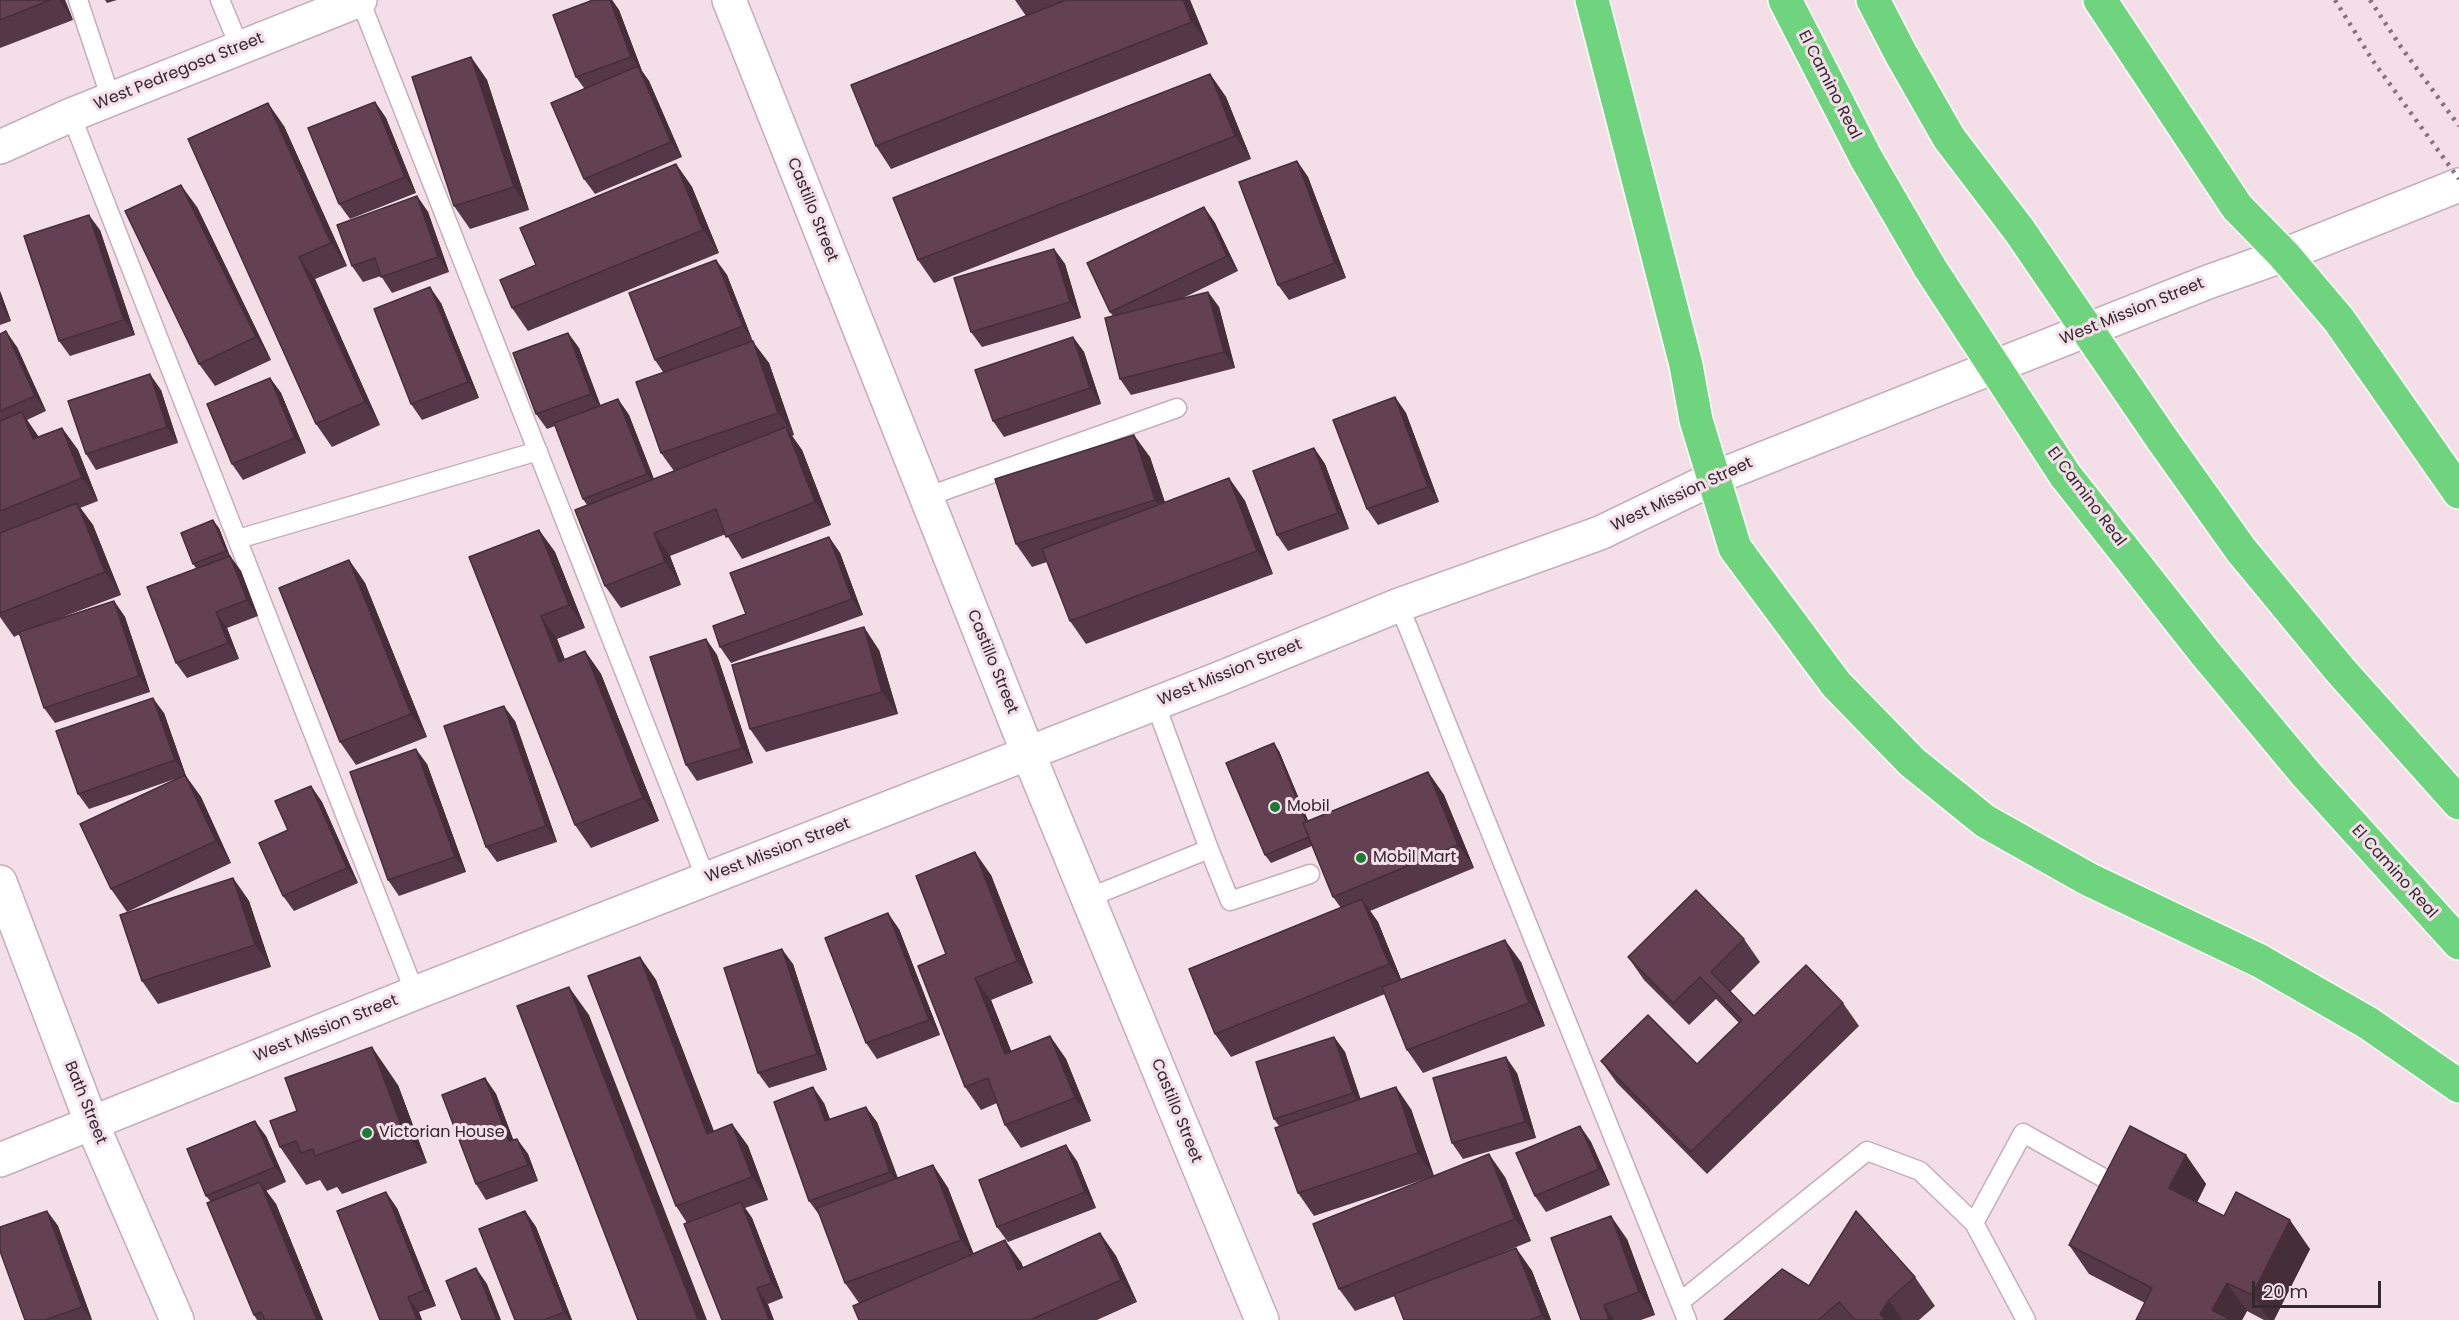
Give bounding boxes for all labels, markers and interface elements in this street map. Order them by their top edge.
street label: El Camino Real [1793,28,1865,142]
street label: West Pedregosa Street [91,29,267,115]
street label: Castillo Street [782,155,842,265]
street label: West Mission Street [2057,274,2207,350]
street label: El Camino Real [2042,444,2130,550]
street label: West Mission Street [1608,454,1756,536]
street label: Castillo Street [962,607,1022,717]
street label: West Mission Street [1155,635,1305,711]
place label: Mobil [1287,797,1330,817]
marker: Mobil [1268,800,1282,814]
street label: West Mission Street [703,814,853,888]
street label: El Camino Real [2347,821,2441,923]
place label: Mobil Mart [1373,848,1456,868]
marker: Mobil Mart [1354,851,1368,865]
street label: West Mission Street [251,991,401,1067]
street label: Castillo Street [1146,1056,1206,1166]
street label: Bath Street [60,1059,110,1147]
place label: Victorian House [379,1123,505,1143]
marker: Victorian House [360,1126,374,1140]
scale bar [2255,1269,2384,1307]
text: 20 m [2263,1279,2308,1304]

